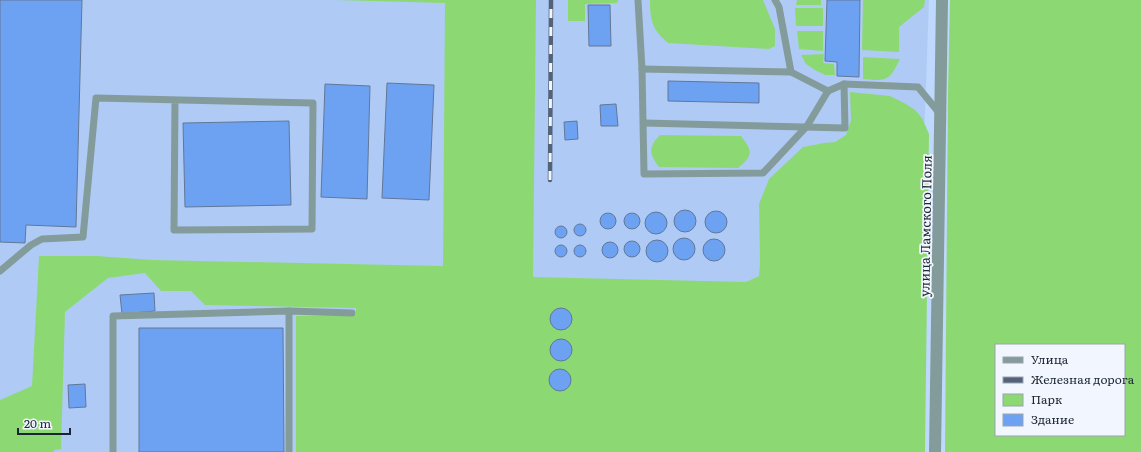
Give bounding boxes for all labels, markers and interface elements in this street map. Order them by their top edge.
street label: улица Ламского Поля [914,155,936,297]
legend [995,344,1125,436]
text: Улица [1031,350,1069,368]
text: Железная дорога [1031,370,1135,388]
text: Парк [1031,390,1062,408]
scale bar [18,410,70,436]
text: Здание [1031,410,1074,428]
text: 20 m [24,414,51,432]

